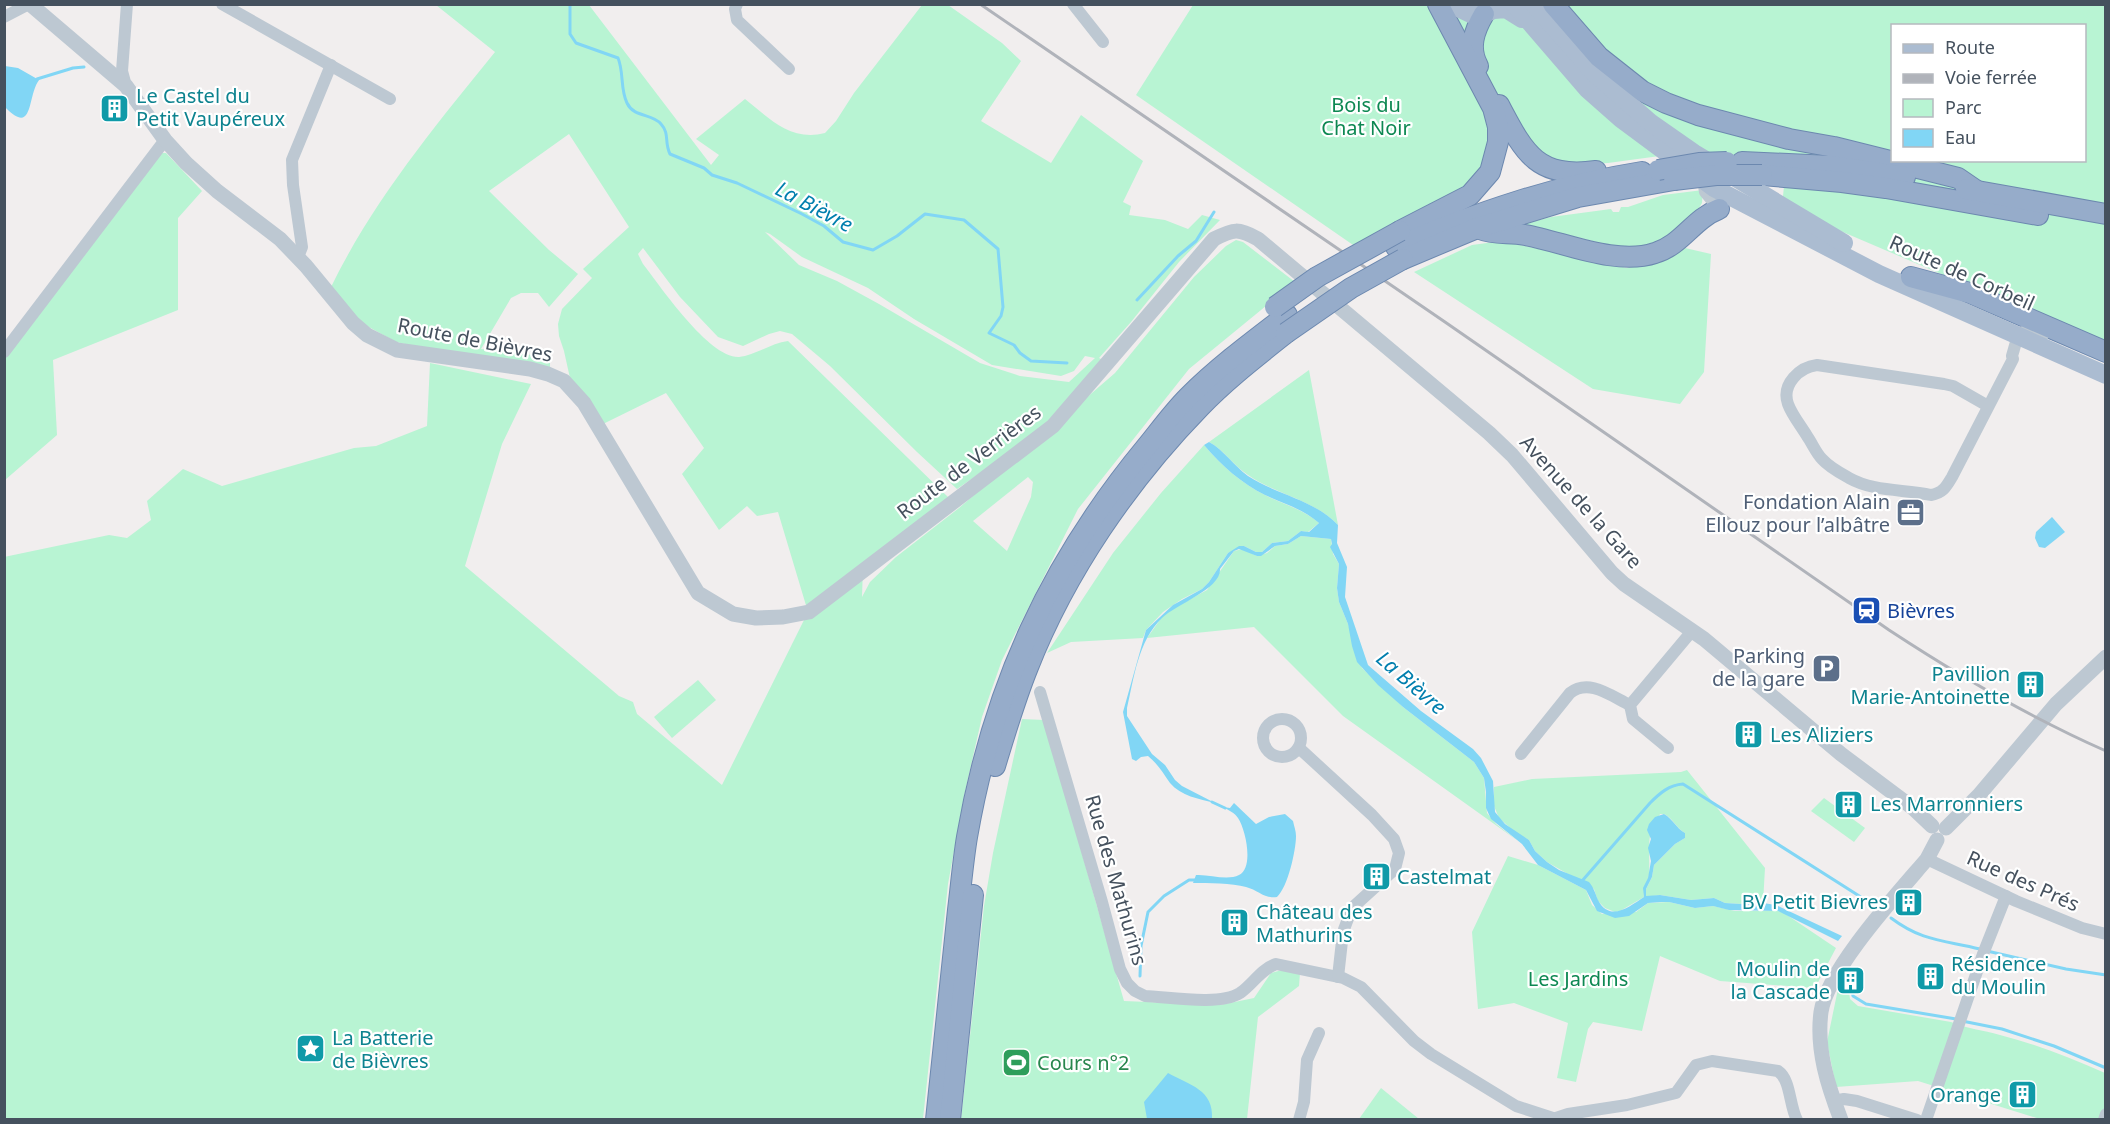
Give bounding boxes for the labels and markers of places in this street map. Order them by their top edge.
place label: Le Castel du Petit Vaupéreux [136,82,285,132]
building icon: Le Castel du Petit Vaupéreux [99,92,131,124]
place label: Fondation Alain Ellouz pour l’albâtre [1705,488,1890,538]
office icon: Fondation Alain Ellouz pour l’albâtre [1895,497,1927,529]
station icon: Bièvres [1850,595,1882,627]
place label: Bièvres [1887,597,1955,624]
place label: Parking de la gare [1712,642,1805,692]
parking icon: Parking de la gare [1810,652,1842,684]
place label: Pavillion Marie-Antoinette [1851,660,2010,710]
building icon: Pavillion Marie-Antoinette [2015,669,2047,701]
building icon: Les Aliziers [1733,719,1765,751]
place label: Les Aliziers [1770,721,1873,748]
building icon: Les Marronniers [1833,788,1865,820]
place label: Les Marronniers [1870,790,2023,817]
building icon: Castelmat [1360,861,1392,893]
place label: Castelmat [1397,863,1491,890]
building icon: BV Petit Bievres [1893,886,1925,918]
place label: BV Petit Bievres [1742,888,1888,915]
place label: Château des Mathurins [1256,898,1373,948]
building icon: Château des Mathurins [1219,907,1251,939]
place label: Résidence du Moulin [1951,950,2046,1000]
place label: Moulin de la Cascade [1731,955,1830,1005]
building icon: Résidence du Moulin [1914,960,1946,992]
building icon: Moulin de la Cascade [1835,964,1867,996]
place label: La Batterie de Bièvres [332,1024,434,1074]
place icon: La Batterie de Bièvres [295,1033,327,1065]
sports icon: Cours n°2 [1000,1047,1032,1079]
place label: Cours n°2 [1037,1049,1130,1076]
building icon: Orange [2006,1079,2038,1111]
place label: Orange [1930,1081,2001,1108]

